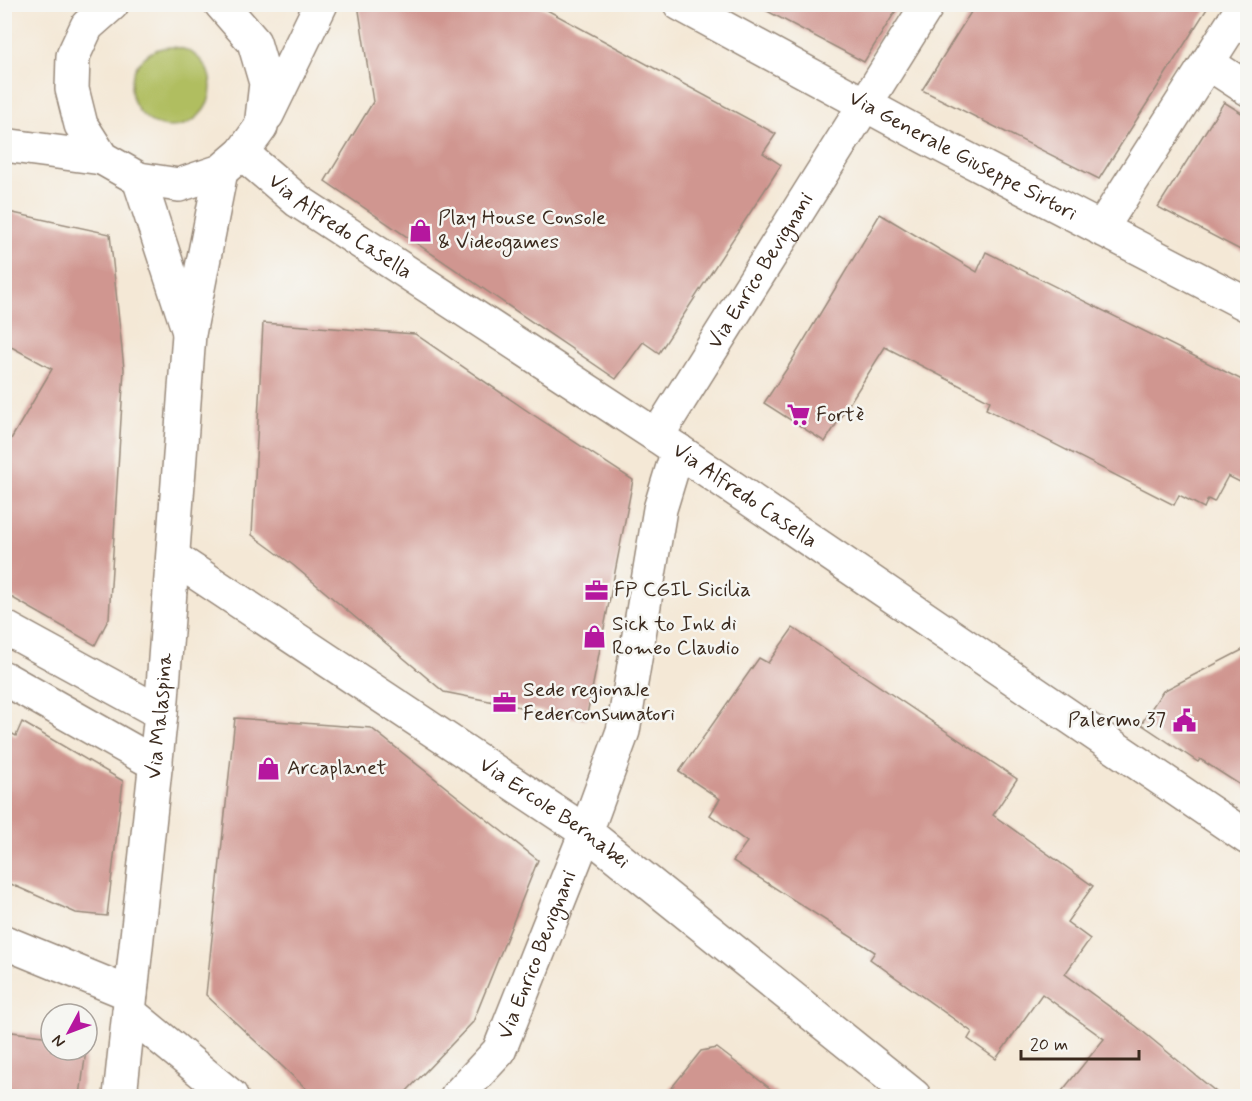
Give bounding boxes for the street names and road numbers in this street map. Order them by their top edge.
street label: Via Generale Giuseppe Sirtori [844,84,1082,228]
street label: Via Alfredo Casella [262,167,418,286]
street label: Via Enrico Bevignani [701,187,820,354]
street label: Via Alfredo Casella [667,437,823,555]
street label: Via Malaspina [140,652,179,781]
street label: Via Ercole Bernabei [474,751,635,876]
street label: Via Enrico Bevignani [491,866,583,1043]

